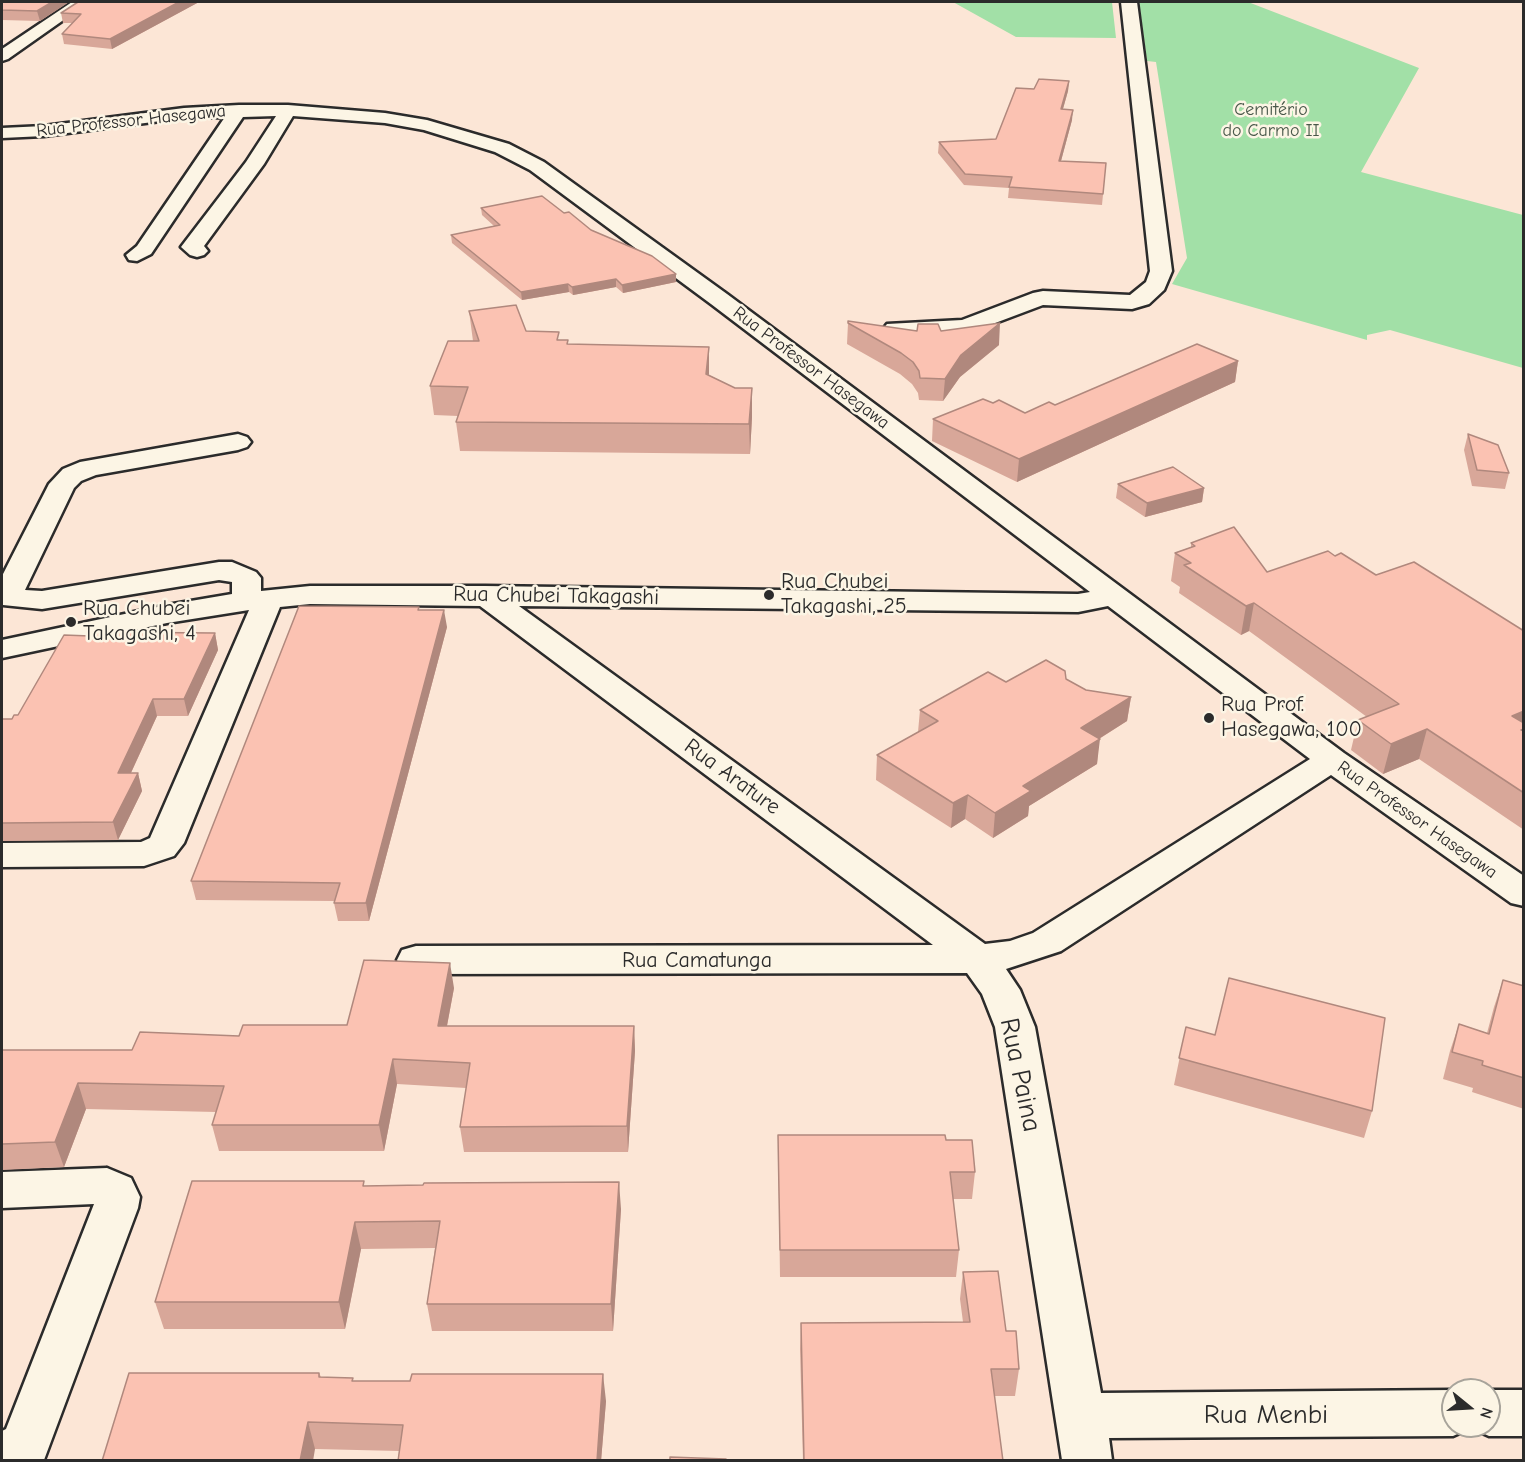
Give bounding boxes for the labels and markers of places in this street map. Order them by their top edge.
place label: Rua Chubei Takagashi, 25 [781,569,907,620]
marker: Rua Chubei Takagashi, 25 [762,588,776,602]
place label: Rua Chubei Takagashi, 4 [83,596,196,648]
marker: Rua Chubei Takagashi, 4 [64,615,78,629]
place label: Rua Prof. Hasegawa, 100 [1221,692,1362,744]
marker: Rua Prof. Hasegawa, 100 [1202,711,1216,725]

